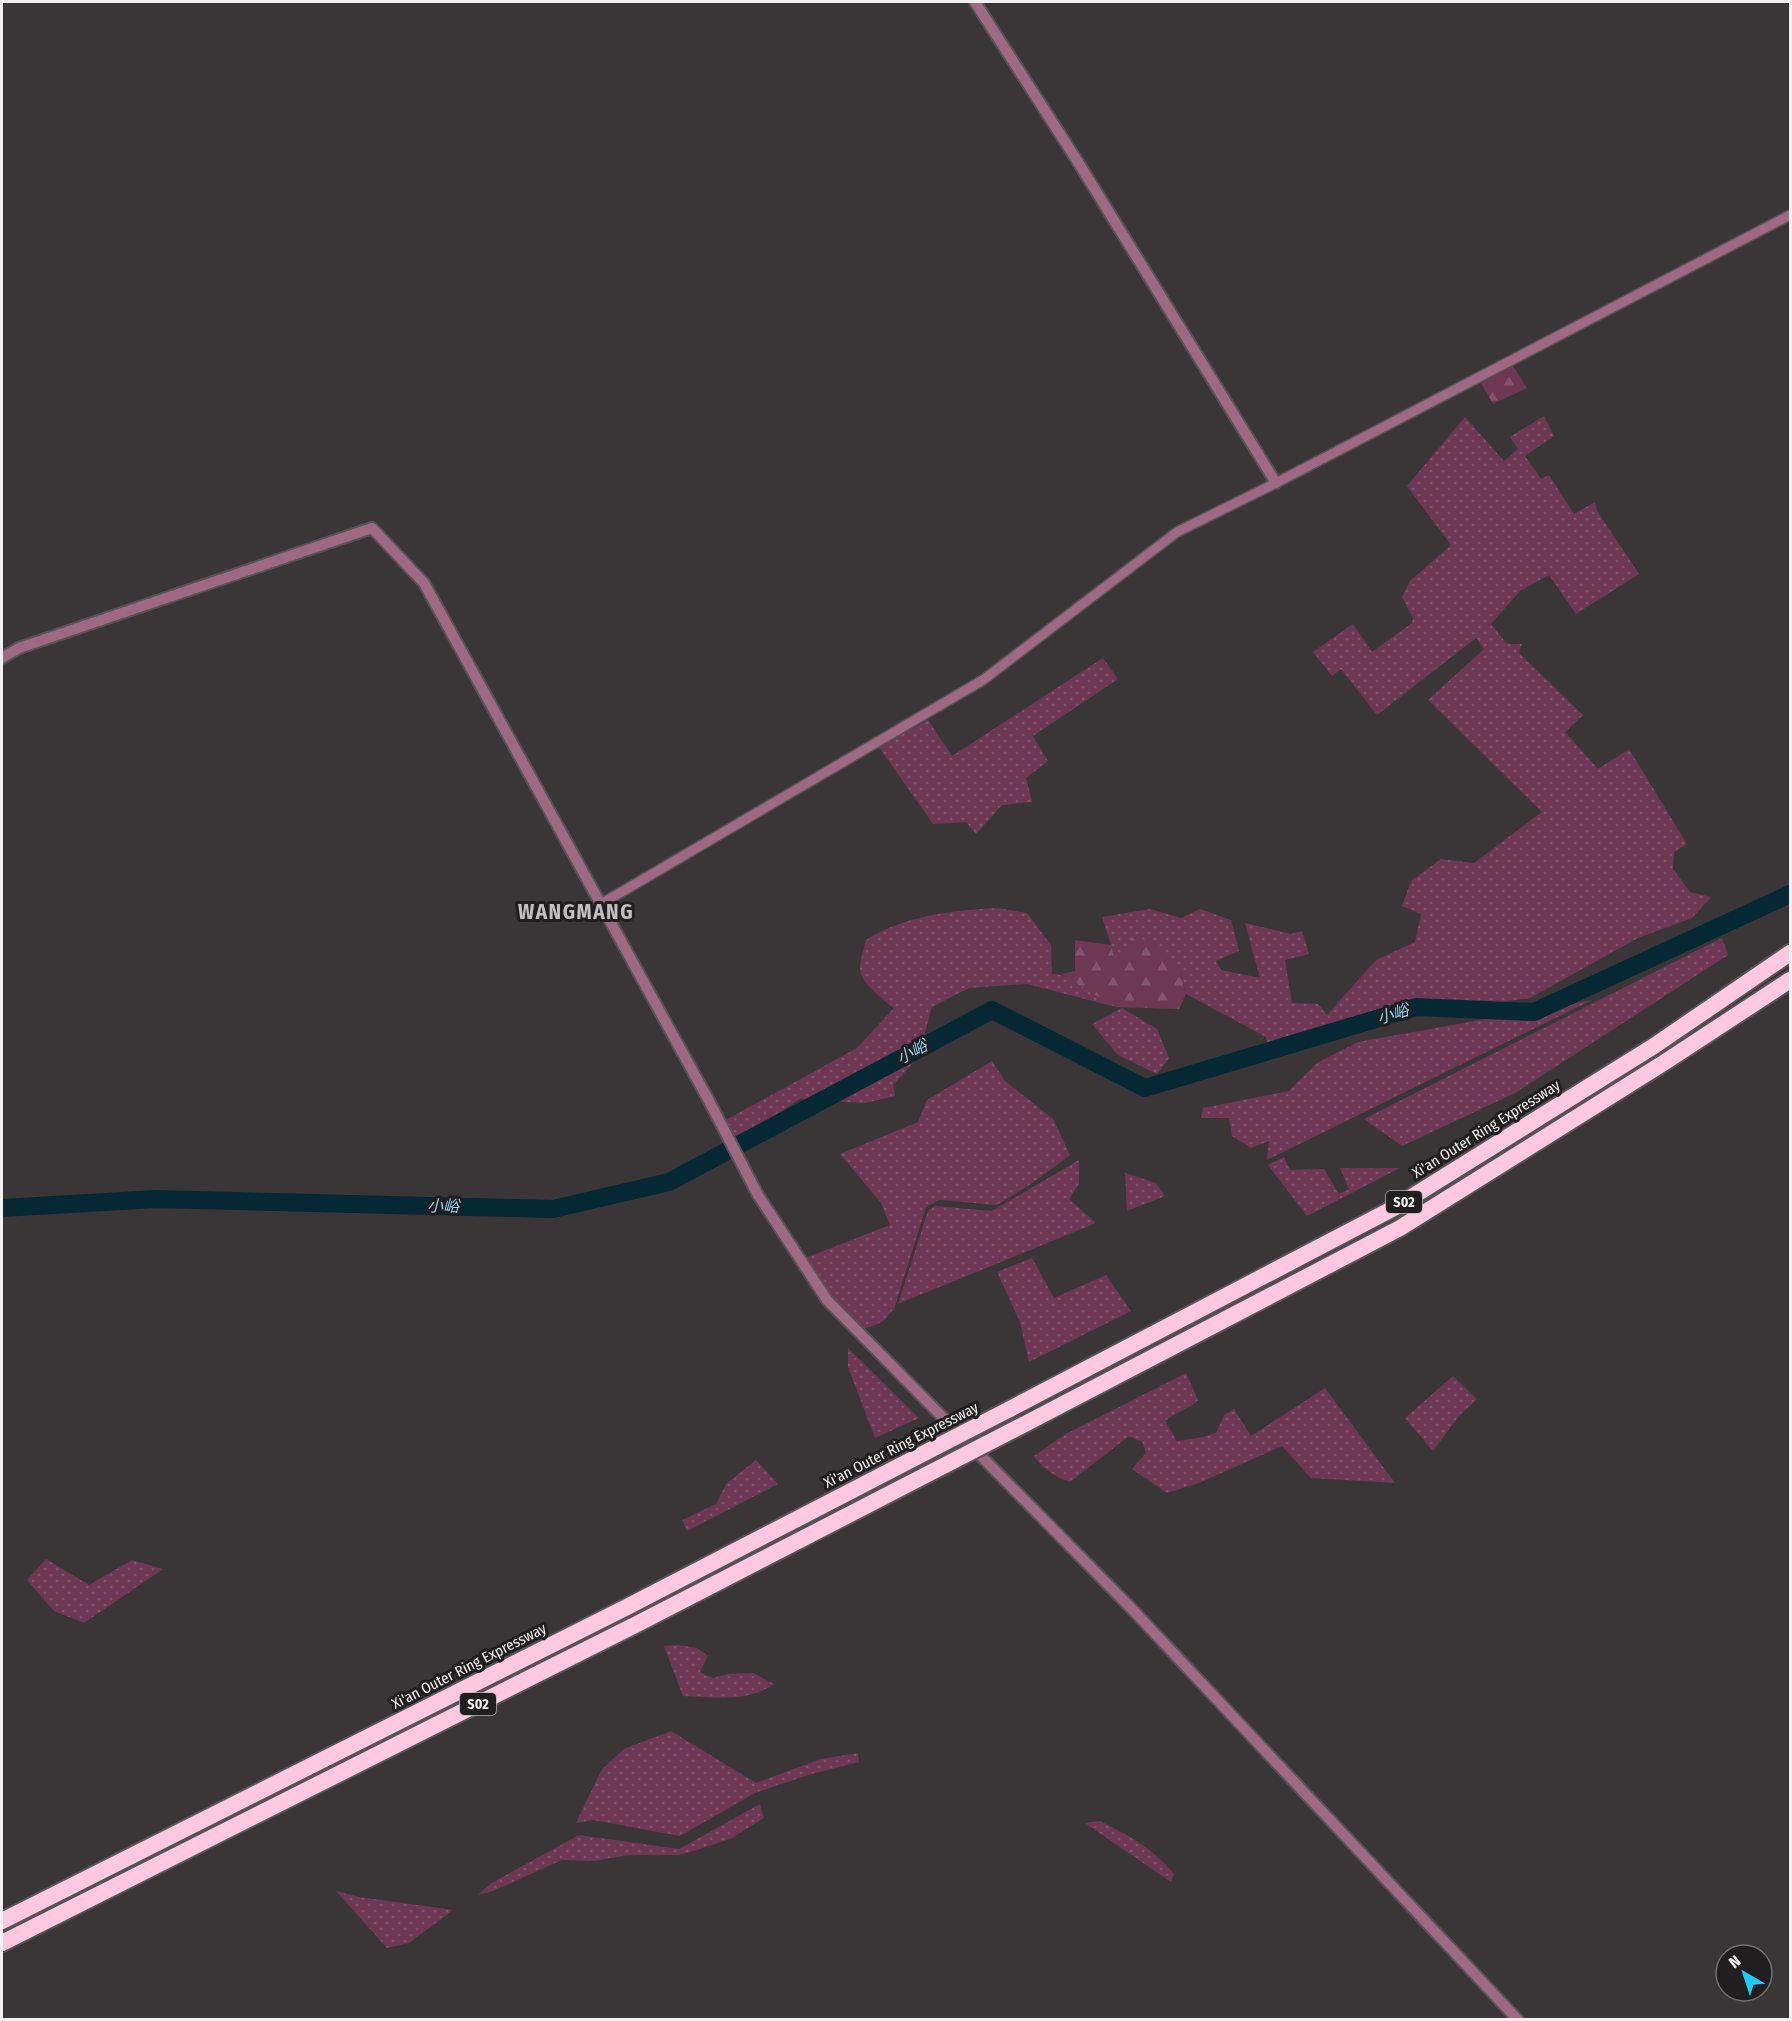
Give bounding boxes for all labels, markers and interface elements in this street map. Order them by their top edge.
district label: WANGMANG [518,899,634,925]
water label: 小峪 [1375,1000,1413,1028]
water label: 小峪 [893,1035,932,1068]
street label: Xi'an Outer Ring Expressway [1409,1076,1564,1182]
road number: S02 [1386,1191,1422,1213]
water label: 小峪 [427,1196,461,1216]
street label: Xi'an Outer Ring Expressway [821,1398,982,1492]
street label: Xi'an Outer Ring Expressway [389,1619,550,1713]
road number: S02 [460,1693,496,1715]
north arrow [1714,1943,1774,2003]
text: N [1725,1951,1745,1972]

